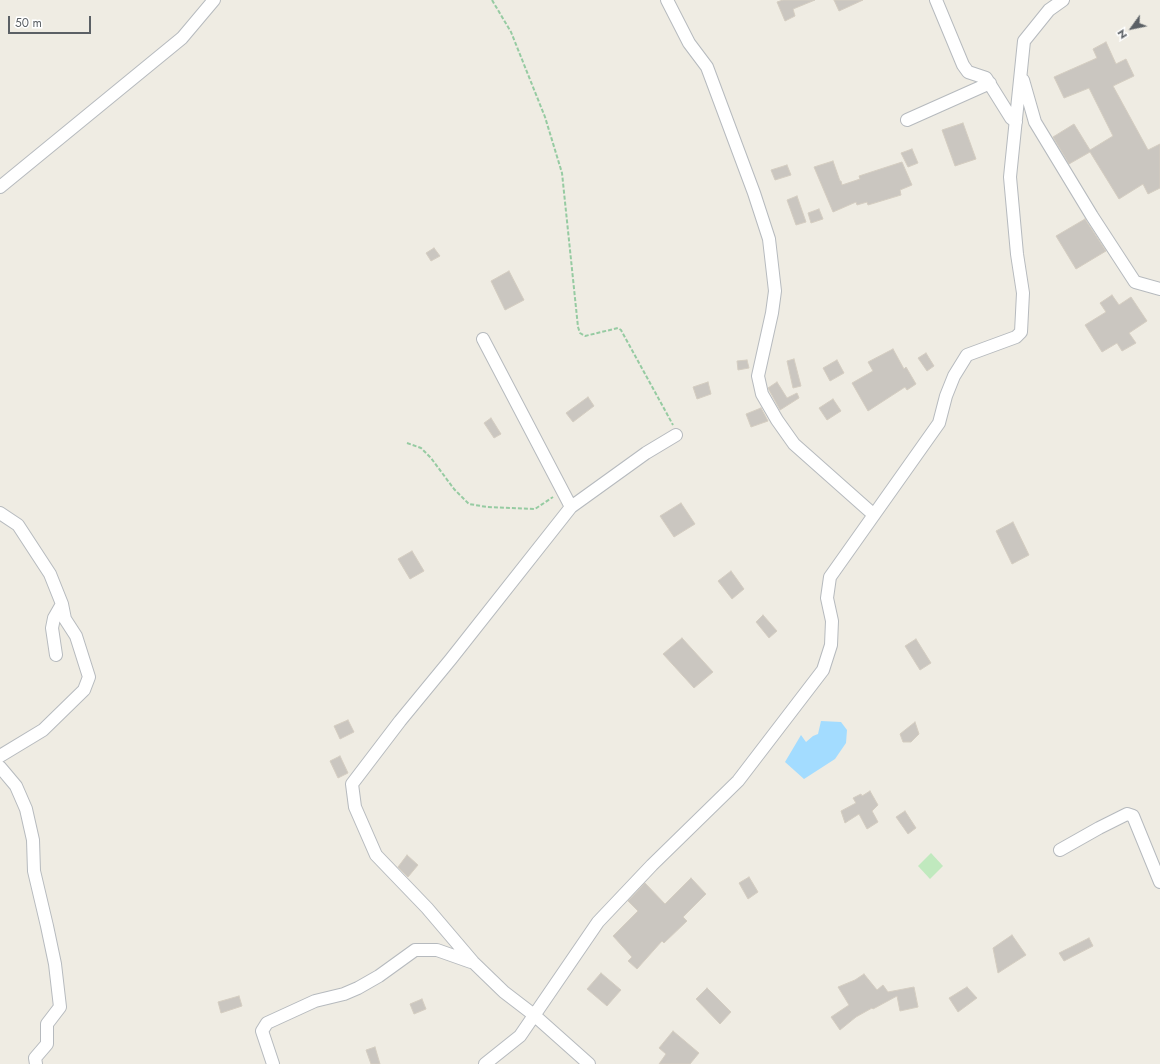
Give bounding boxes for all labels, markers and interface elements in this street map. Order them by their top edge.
scale bar [10,8,93,34]
north arrow [1112,8,1152,48]
text: 50 m [15,14,42,32]
text: N [1113,27,1131,43]

